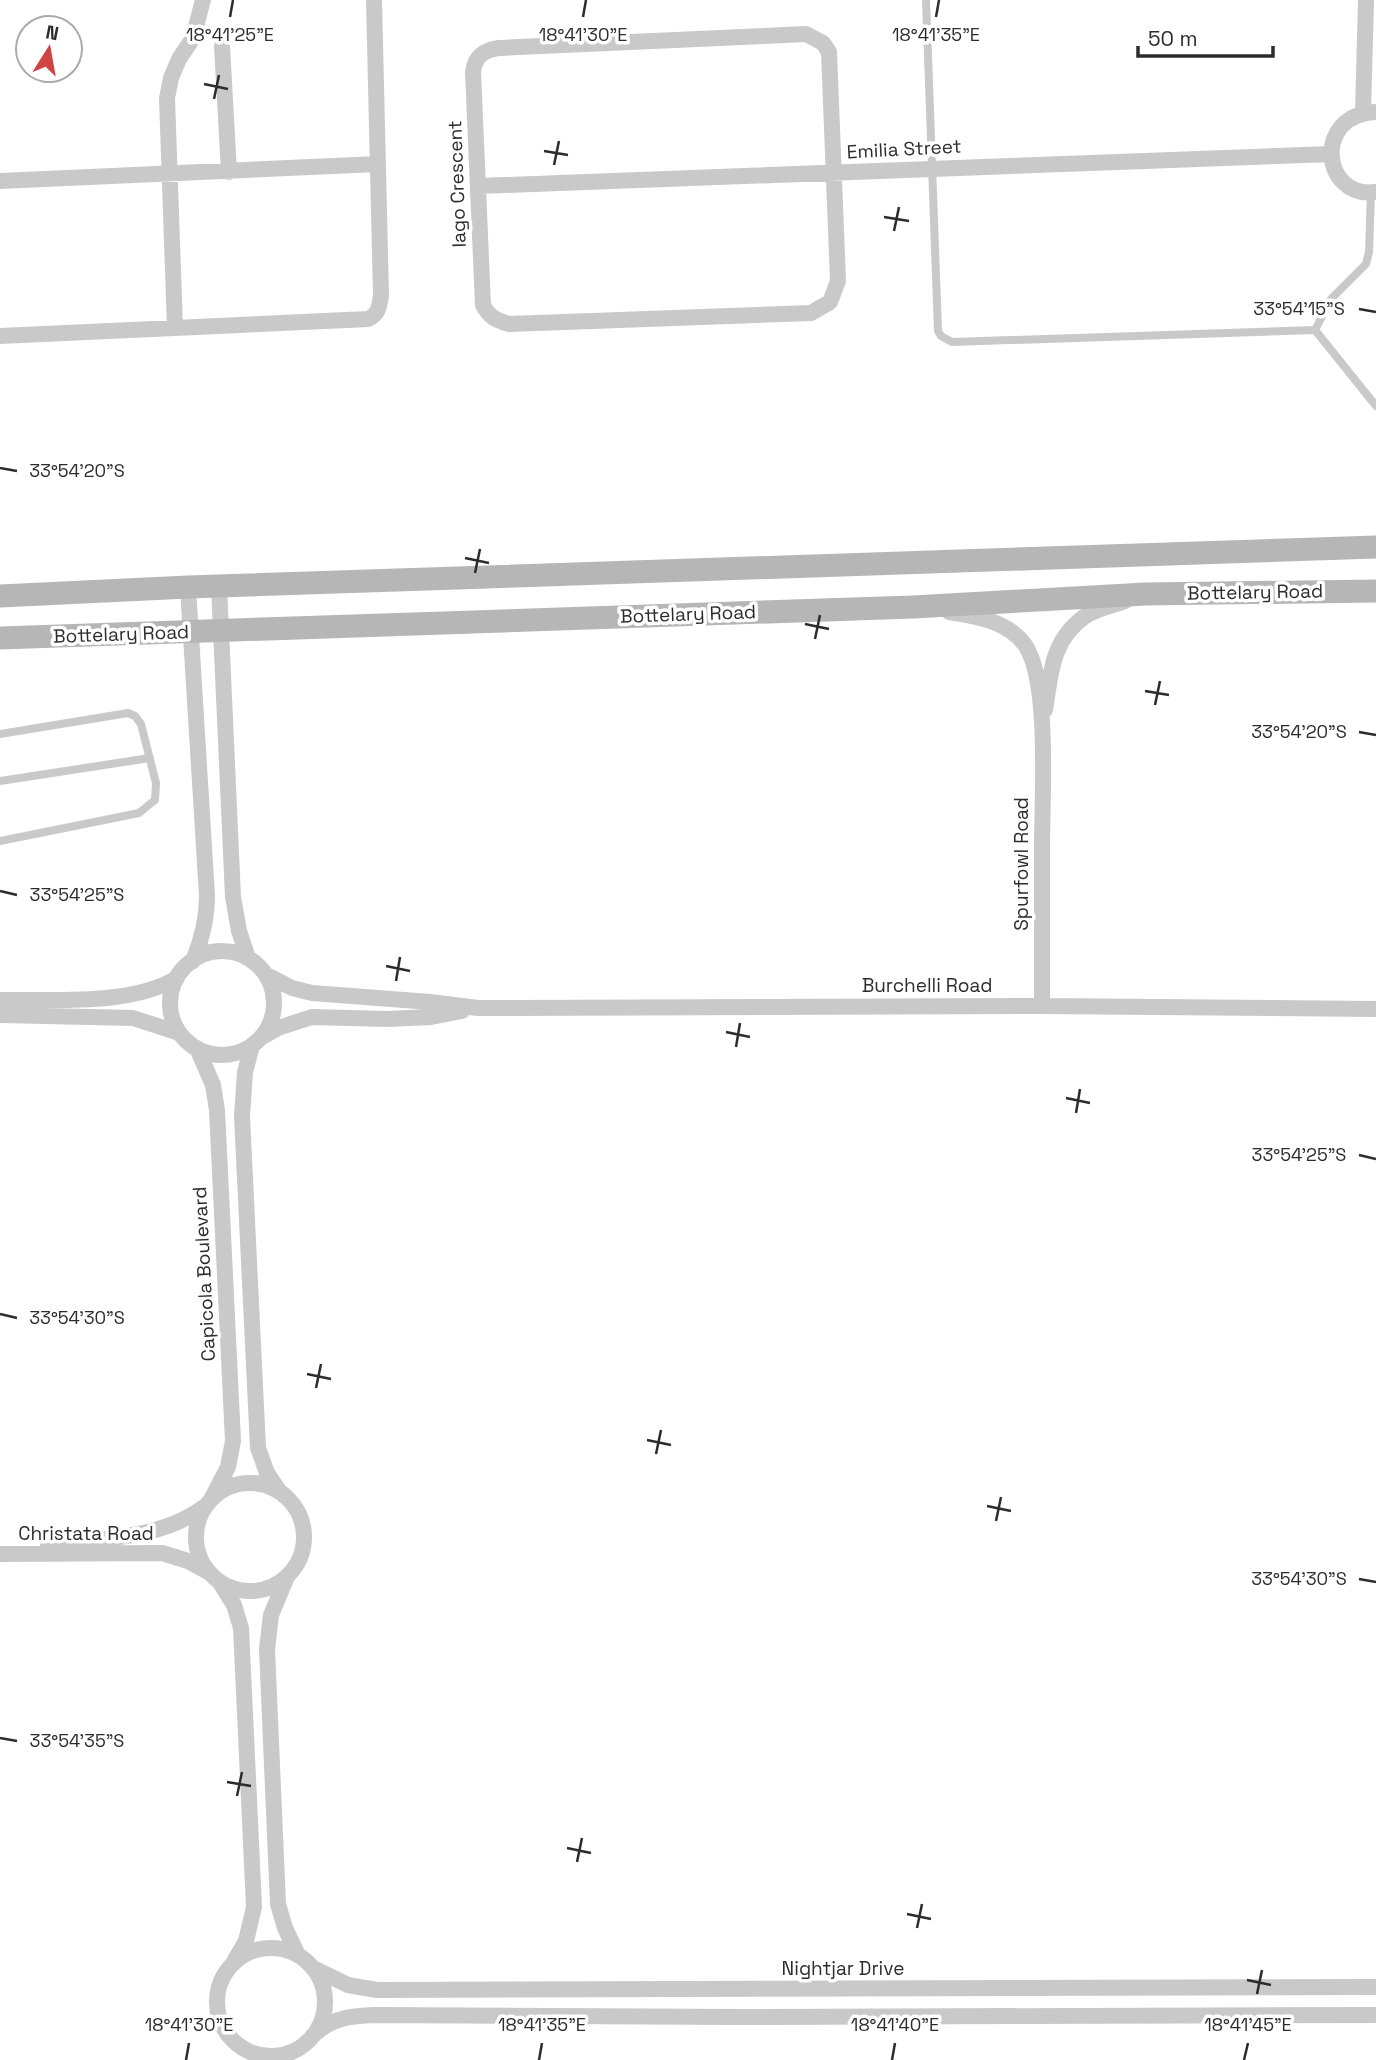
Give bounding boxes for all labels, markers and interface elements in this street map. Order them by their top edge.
north arrow [14,14,84,84]
scale bar [1138,14,1273,58]
text: N [44,19,61,46]
text: 18°41'25"E [186,23,274,46]
text: 18°41'30"E [539,23,627,46]
text: 18°41'35"E [892,23,980,46]
text: 50 m [1148,25,1198,52]
street label: Iago Crescent [442,120,472,248]
street label: Emilia Street [846,134,962,164]
text: 33°54'15"S [1253,297,1345,320]
text: 33°54'20"S [29,459,125,482]
street label: Bottelary Road [1187,578,1323,606]
street label: Bottelary Road [619,599,757,629]
street label: Bottelary Road [52,619,190,649]
text: 33°54'20"S [1251,720,1347,743]
street label: Spurfowl Road [1009,797,1034,931]
text: 33°54'25"S [30,883,124,906]
street label: Burchelli Road [862,973,992,998]
text: 33°54'25"S [1252,1143,1346,1166]
street label: Capicola Boulevard [187,1186,221,1362]
text: 33°54'30"S [29,1306,125,1329]
street label: Christata Road [18,1521,154,1546]
text: 33°54'30"S [1251,1567,1347,1590]
text: 33°54'35"S [30,1729,124,1752]
street label: Nightjar Drive [782,1956,904,1981]
text: 18°41'30"E [145,2013,233,2036]
text: 18°41'35"E [498,2013,586,2036]
text: 18°41'40"E [851,2013,939,2036]
text: 18°41'45"E [1204,2013,1292,2036]

